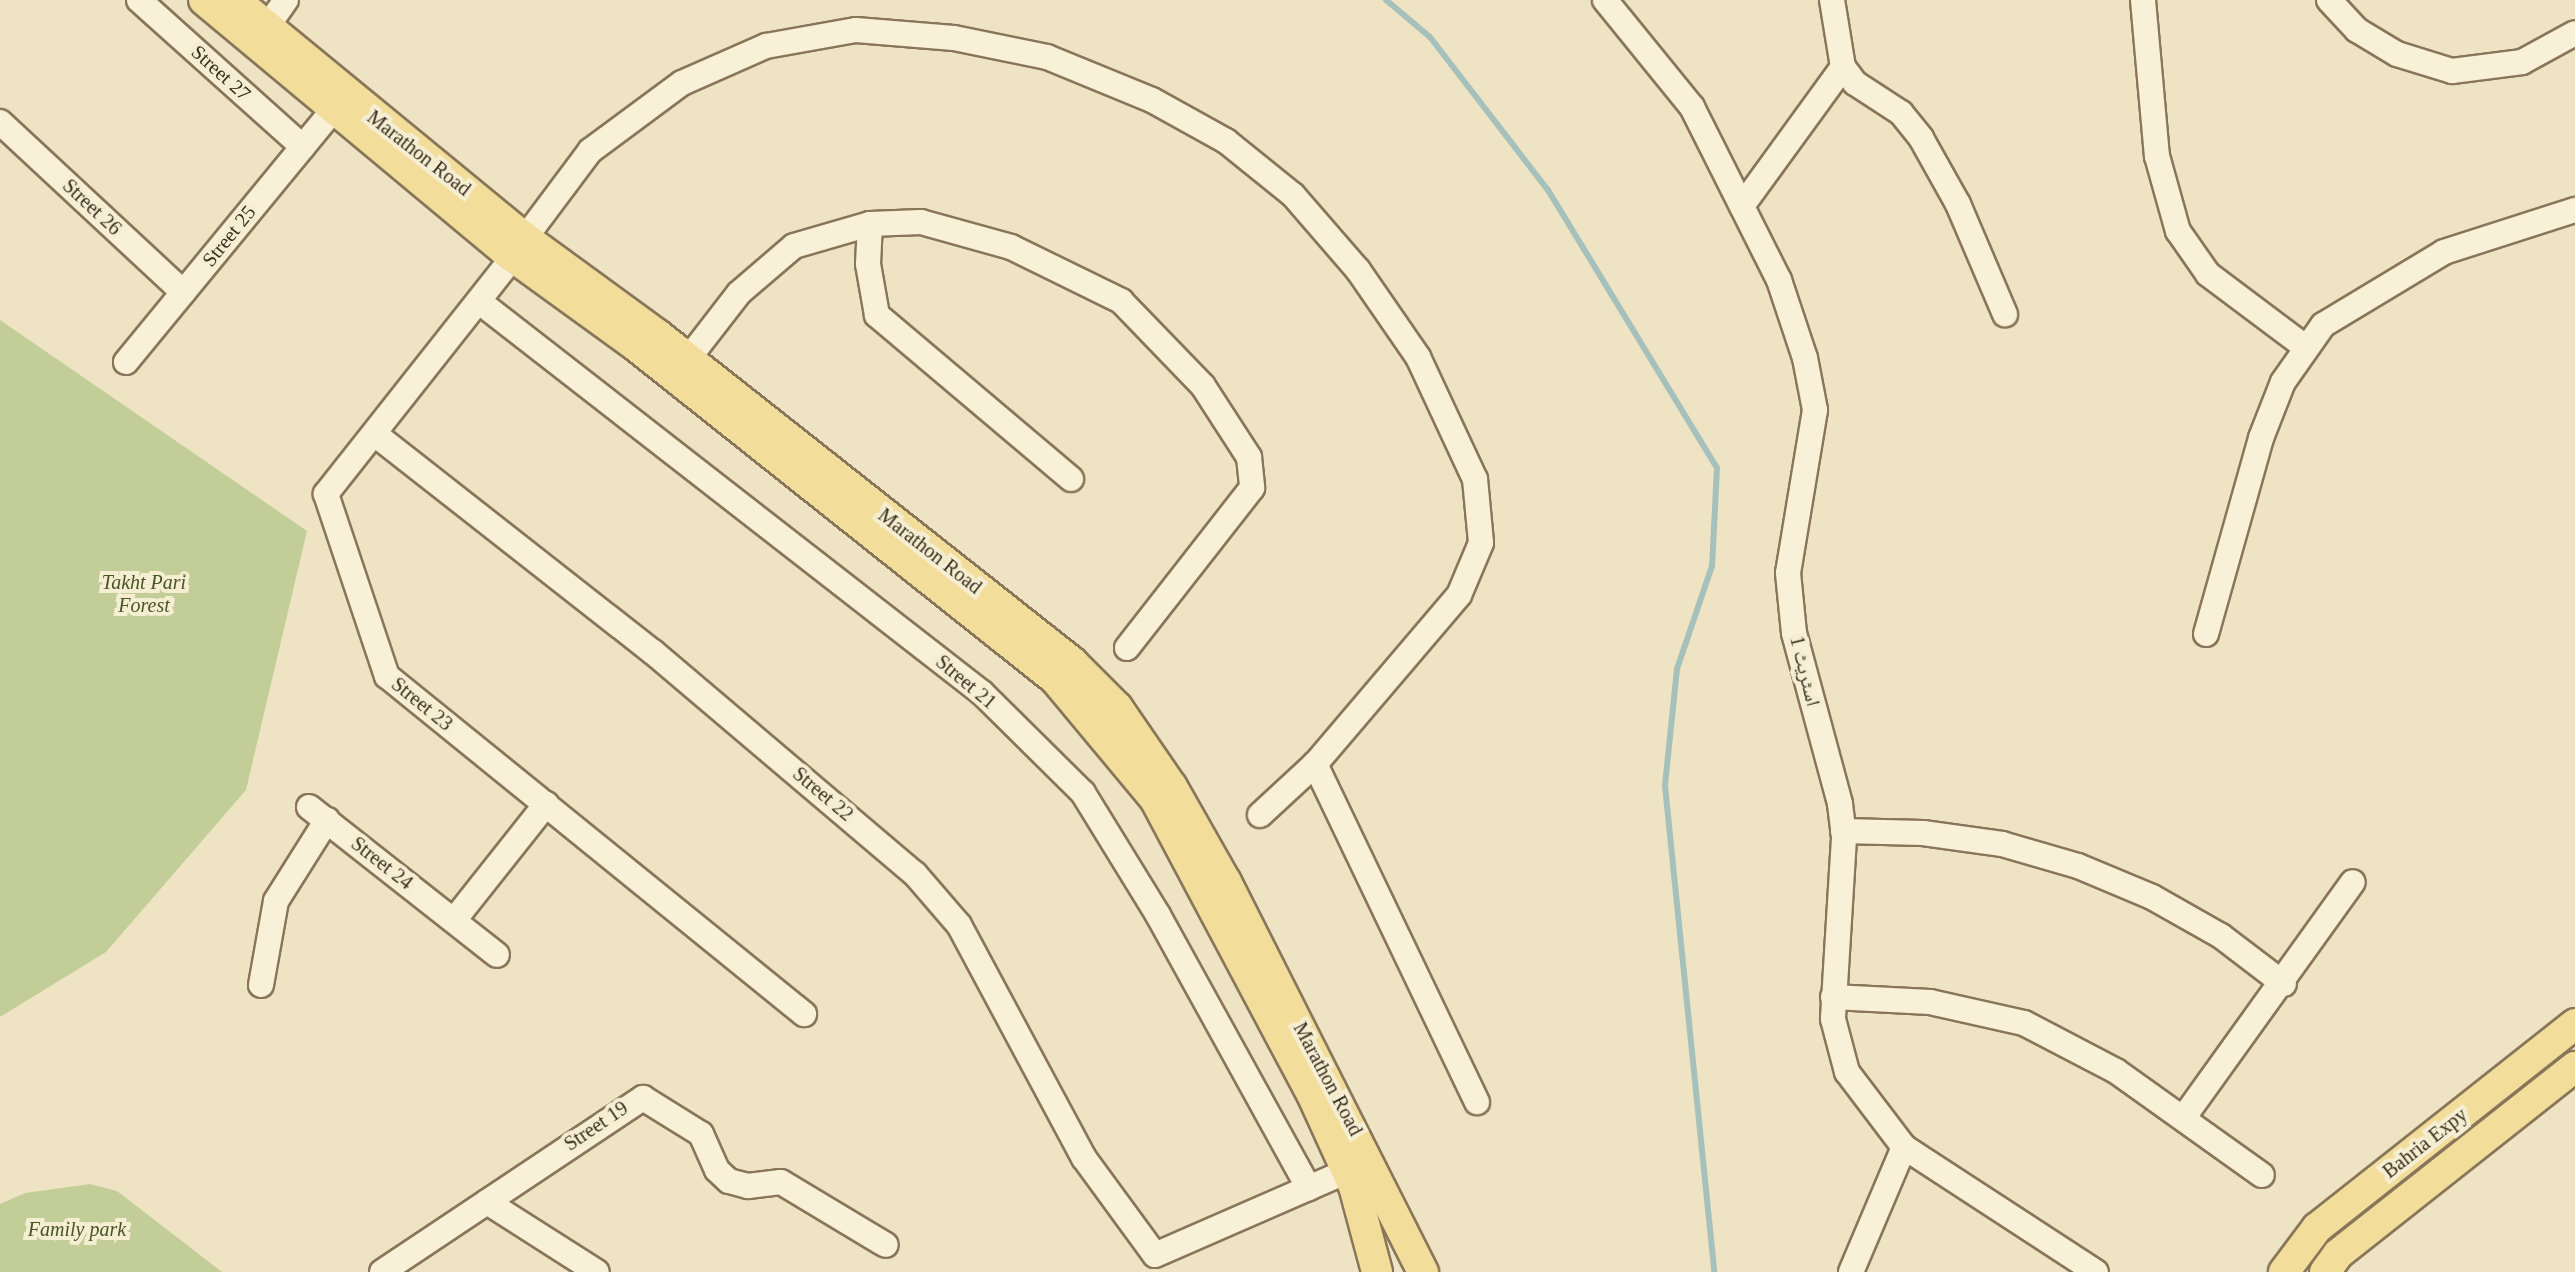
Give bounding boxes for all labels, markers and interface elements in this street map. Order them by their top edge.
street label: Street 27 [186,40,256,106]
street label: Marathon Road [362,105,476,201]
street label: Street 26 [58,174,126,240]
street label: Street 25 [197,201,261,271]
street label: Marathon Road [873,503,987,599]
park label: Takht Pari Forest [102,570,186,617]
street label: اسٹریٹ 1 [1785,633,1825,709]
street label: Street 21 [931,650,1001,714]
street label: Street 23 [387,672,457,736]
street label: Street 22 [788,762,858,826]
street label: Street 24 [346,831,418,895]
street label: Marathon Road [1288,1018,1368,1140]
street label: Street 19 [560,1096,632,1156]
street label: Bahria Expy [2378,1103,2472,1183]
park label: Family park [28,1217,126,1241]

